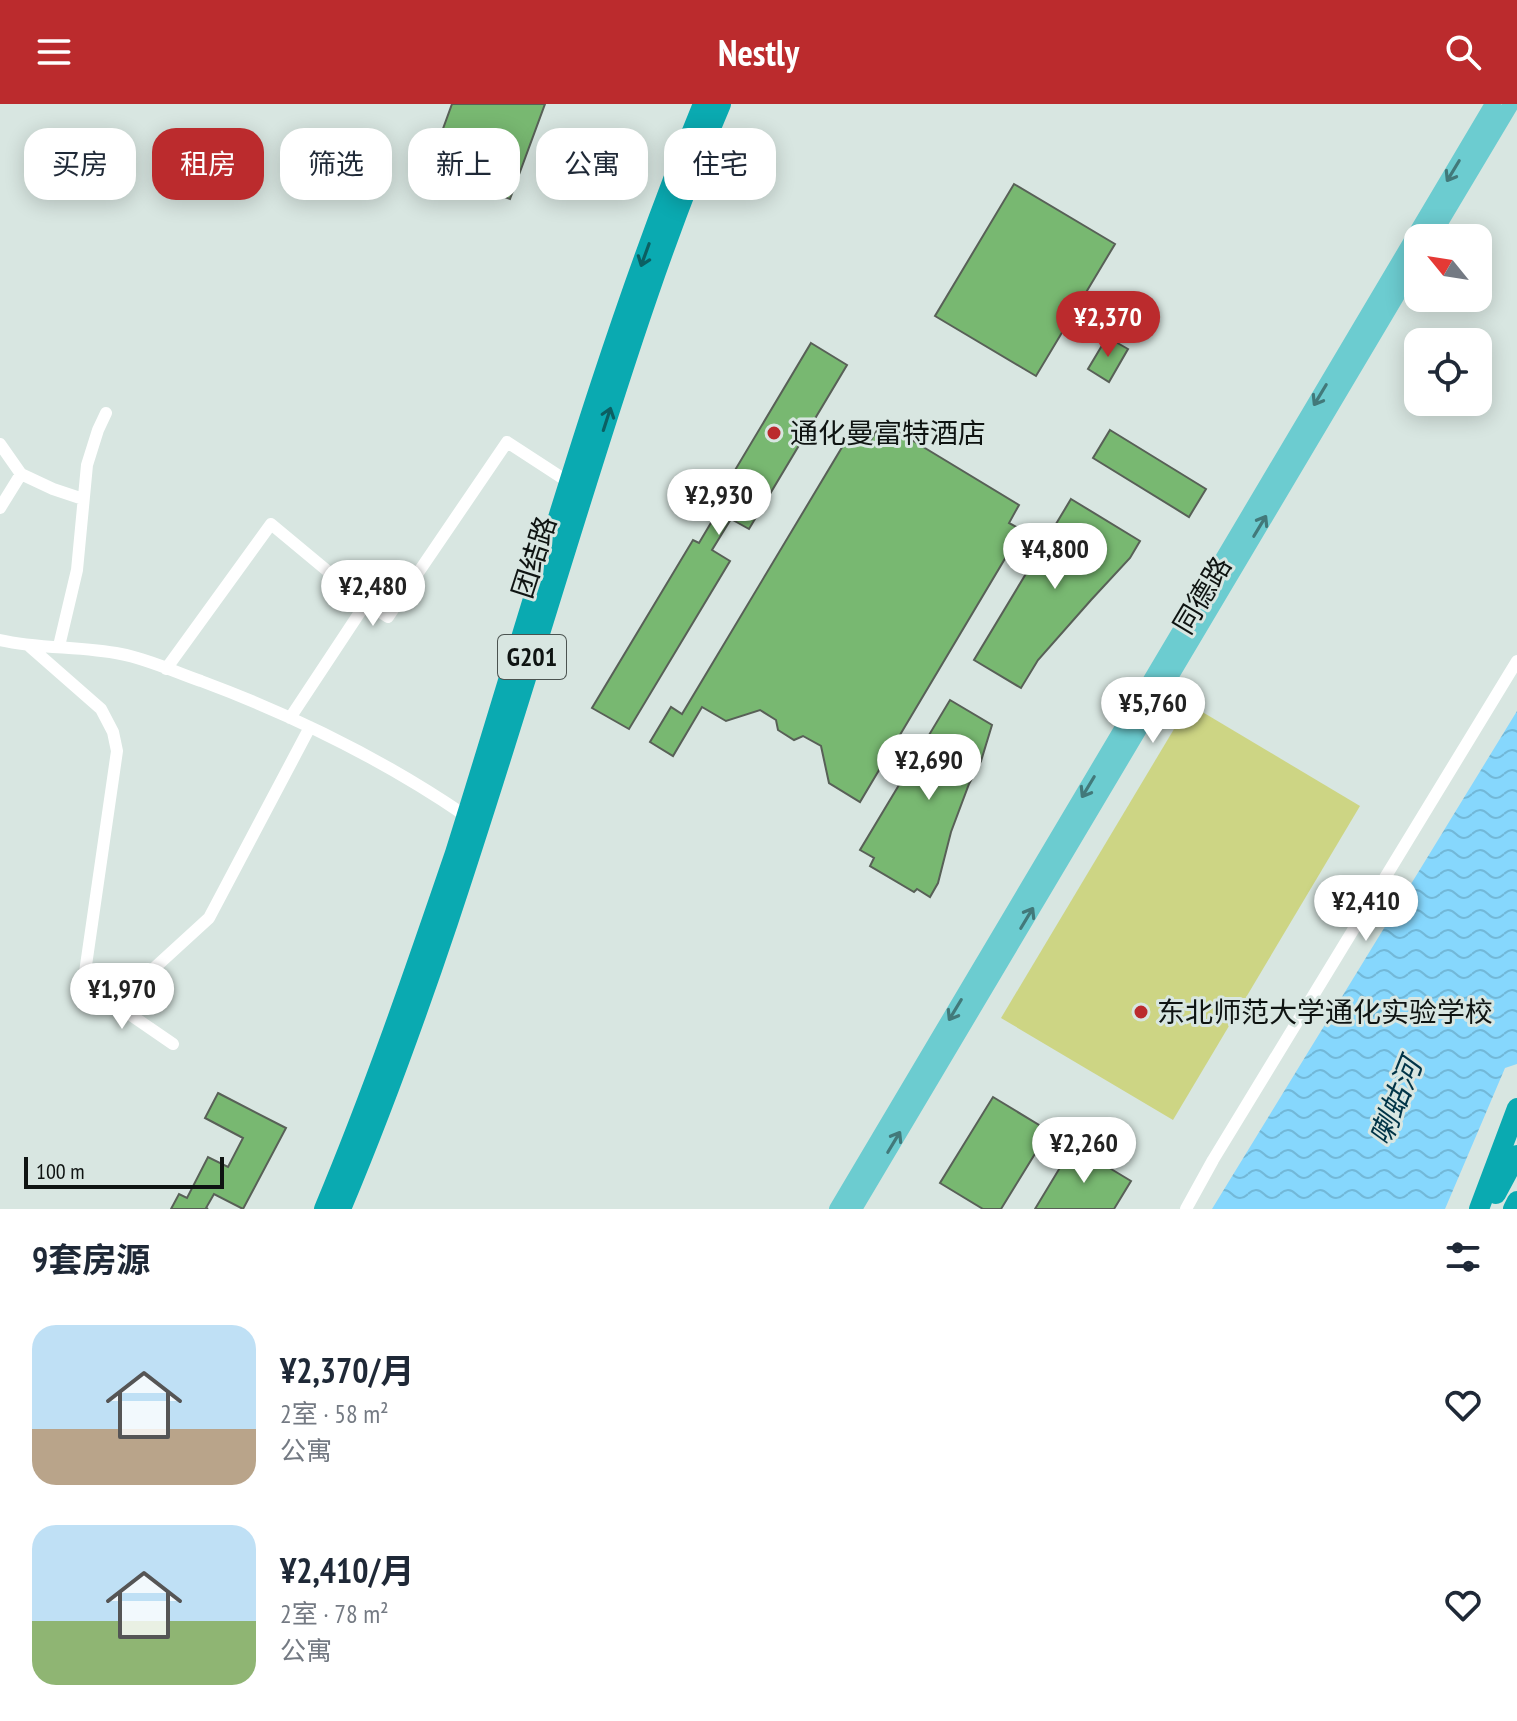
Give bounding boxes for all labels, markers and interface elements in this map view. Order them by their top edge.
text: Nestly [718,29,799,76]
icon: menu [32,30,76,74]
icon: search [1441,30,1485,74]
chip: 买房 [24,128,136,200]
chip: 租房 [152,128,264,200]
chip: 筛选 [280,128,392,200]
chip: 新上 [408,128,520,200]
chip: 公寓 [536,128,648,200]
chip: 住宅 [664,128,776,200]
one-way arrow [1445,159,1461,182]
north arrow [1404,224,1492,312]
map controls [1404,224,1492,416]
one-way arrow [637,242,651,267]
pin: ¥2,370 [1043,291,1173,359]
text: ¥2,370 [1074,300,1142,333]
button: locate [1404,328,1492,416]
one-way arrow [1312,383,1328,406]
one-way arrow [601,407,615,432]
place label: 通化曼富特酒店 [790,414,986,451]
marker: 通化曼富特酒店 [765,424,783,442]
pin: ¥2,930 [654,469,784,537]
text: ¥2,930 [685,478,753,511]
street label: 团结路 [503,511,564,603]
one-way arrow [1252,515,1268,538]
pin: ¥4,800 [990,523,1120,591]
text: ¥4,800 [1021,532,1089,565]
street label: 同德路 [1164,549,1239,640]
pin: ¥2,480 [308,560,438,628]
text: ¥2,480 [339,569,407,602]
road number: G201 [498,635,566,679]
pin: ¥5,760 [1088,677,1218,745]
text: ¥5,760 [1119,686,1187,719]
pin: ¥2,690 [864,734,994,802]
text: ¥2,690 [895,743,963,776]
one-way arrow [1079,775,1095,798]
pin: ¥2,410 [1301,875,1431,943]
text: ¥2,410 [1332,884,1400,917]
one-way arrow [1019,907,1035,930]
pin: ¥1,970 [57,963,187,1031]
text: ¥1,970 [88,972,156,1005]
place label: 东北师范大学通化实验学校 [1157,993,1493,1030]
one-way arrow [947,998,963,1021]
marker: 东北师范大学通化实验学校 [1132,1003,1150,1021]
water label: 喇蛄河 [1360,1048,1431,1150]
pin: ¥2,260 [1019,1117,1149,1185]
text: ¥2,260 [1050,1126,1118,1159]
one-way arrow [886,1131,902,1154]
scale bar [24,1153,224,1189]
text: 100 m [36,1157,85,1185]
icon: filters [1441,1235,1485,1279]
text: 9套房源 [32,1237,150,1281]
text: ¥2,370/月 [280,1348,414,1392]
icon: home [96,1357,192,1453]
icon: heart [1441,1383,1485,1427]
text: 2室 · 58 m² [280,1397,389,1430]
text: 公寓 [280,1434,332,1467]
text: ¥2,410/月 [280,1548,414,1592]
icon: home [96,1557,192,1653]
icon: heart [1441,1583,1485,1627]
text: 2室 · 78 m² [280,1597,389,1630]
text: 公寓 [280,1634,332,1667]

